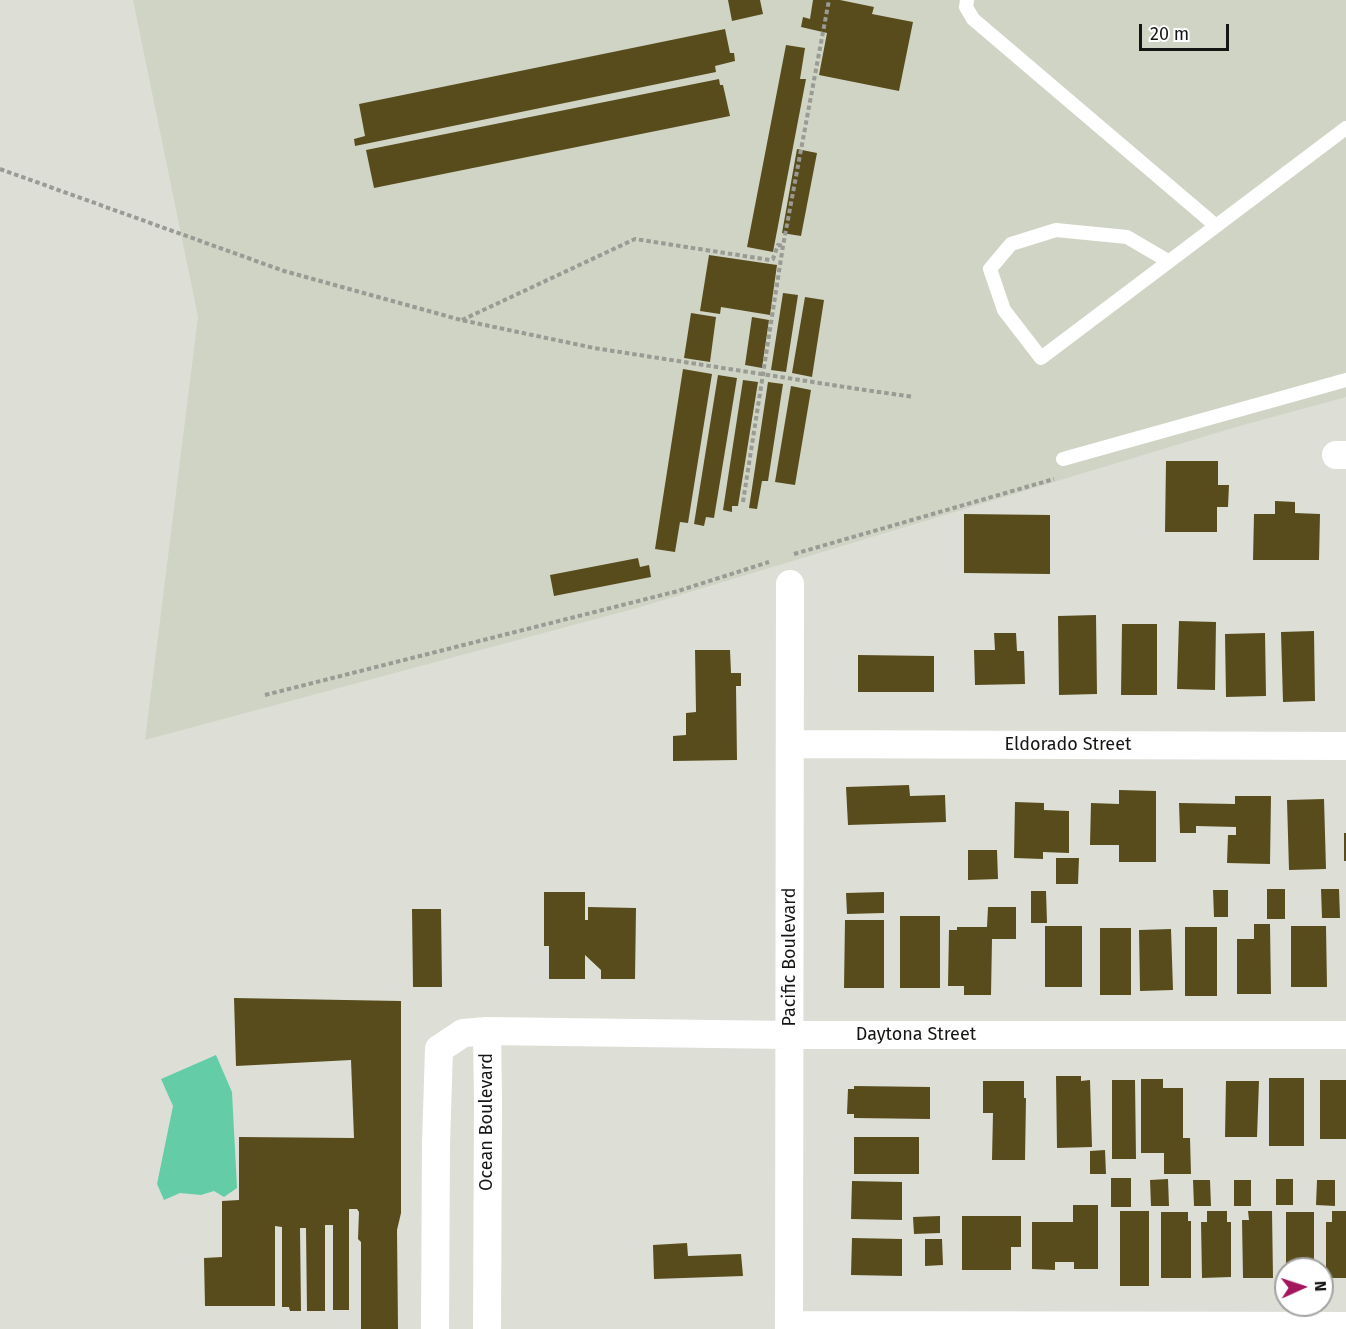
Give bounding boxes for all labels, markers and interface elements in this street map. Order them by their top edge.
scale bar [1142,12,1232,50]
text: 20 m [1150,23,1189,45]
street label: Eldorado Street [1005,734,1131,756]
street label: Pacific Boulevard [779,887,801,1027]
street label: Daytona Street [856,1024,976,1046]
street label: Ocean Boulevard [476,1053,498,1191]
north arrow [1274,1257,1334,1317]
text: N [1311,1280,1330,1292]

